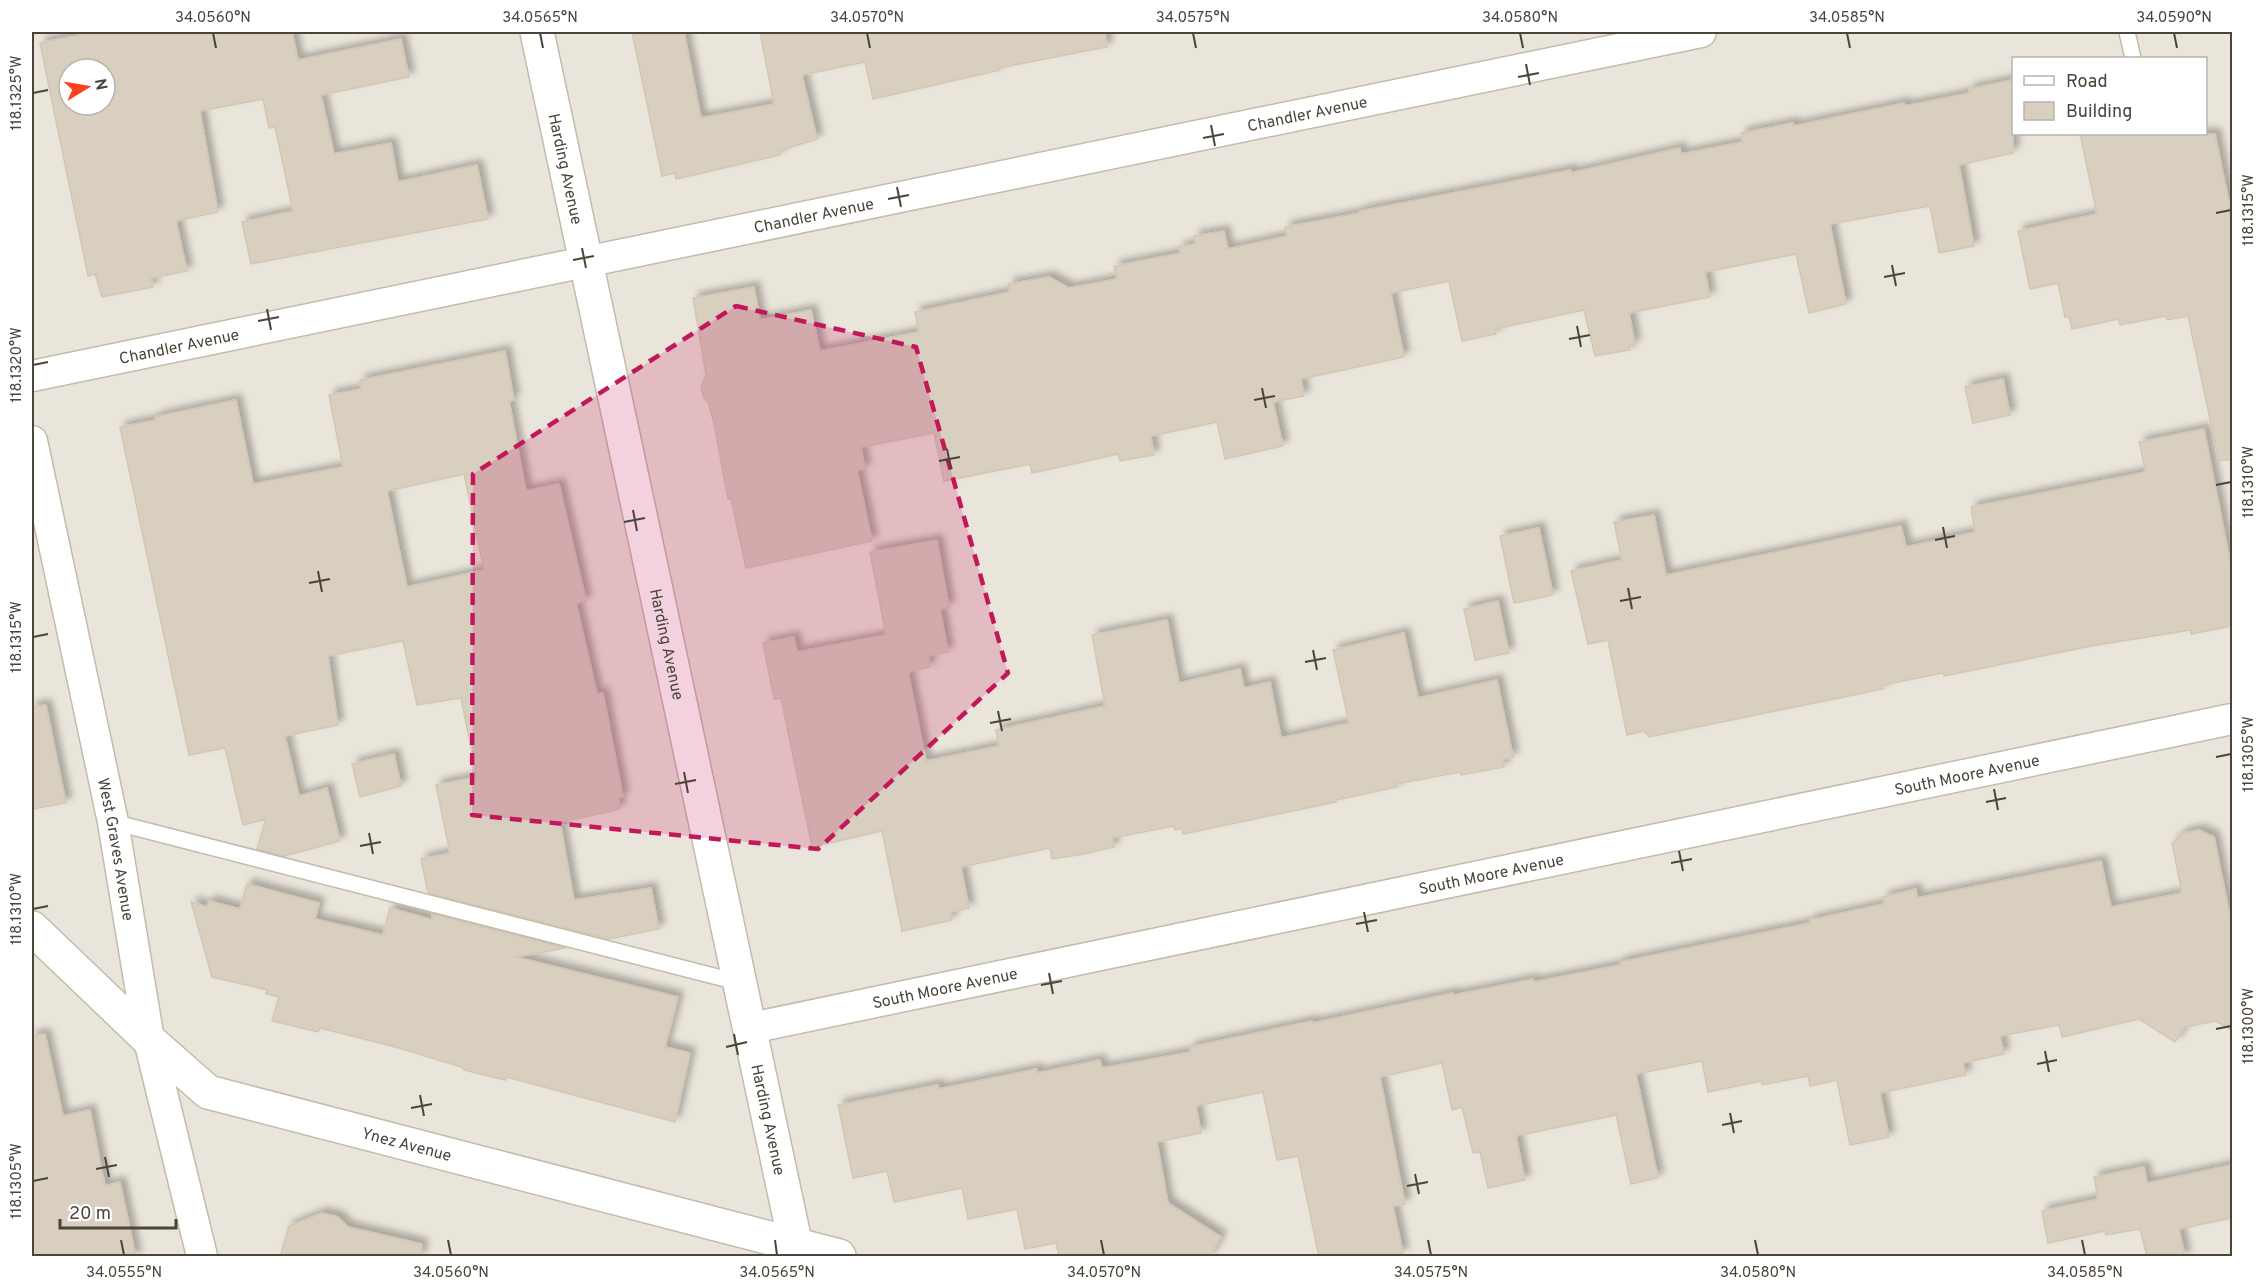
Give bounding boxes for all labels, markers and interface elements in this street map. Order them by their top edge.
text: 34.0560°N [175,9,251,28]
text: 34.0565°N [502,9,578,28]
text: 34.0570°N [830,9,904,28]
text: 34.0575°N [1156,9,1230,28]
text: 34.0580°N [1482,9,1558,28]
text: 34.0585°N [1809,9,1885,28]
text: 34.0590°N [2136,9,2212,28]
text: 118.1325°W [8,55,27,131]
north arrow [57,57,117,117]
legend [2012,57,2207,135]
text: Road [2066,71,2108,94]
text: N [89,77,111,92]
street label: Chandler Avenue [1246,93,1369,137]
text: Building [2066,101,2132,124]
street label: Harding Avenue [543,112,586,227]
text: 118.1315°W [2240,174,2259,246]
street label: Chandler Avenue [752,195,876,239]
street label: Chandler Avenue [117,326,241,370]
text: 118.1320°W [8,327,27,403]
text: 118.1310°W [2240,446,2259,518]
street label: Harding Avenue [644,587,687,702]
text: 118.1315°W [8,601,27,673]
text: 118.1305°W [2240,716,2259,792]
street label: South Moore Avenue [1893,751,2042,801]
street label: West Graves Avenue [92,776,137,923]
street label: South Moore Avenue [1417,851,1566,900]
text: 118.1310°W [8,873,27,945]
street label: South Moore Avenue [871,965,1020,1014]
text: 118.1300°W [2240,988,2259,1064]
street label: Harding Avenue [745,1063,789,1177]
street label: Ynez Avenue [359,1124,453,1167]
text: 118.1305°W [8,1143,27,1219]
scale bar [60,1192,176,1230]
text: 20 m [69,1203,111,1226]
text: 34.0555°N [86,1264,162,1283]
text: 34.0560°N [413,1264,489,1283]
text: 34.0565°N [739,1264,815,1283]
text: 34.0570°N [1067,1264,1141,1283]
text: 34.0575°N [1394,1264,1468,1283]
text: 34.0580°N [1720,1264,1796,1283]
text: 34.0585°N [2047,1264,2123,1283]

